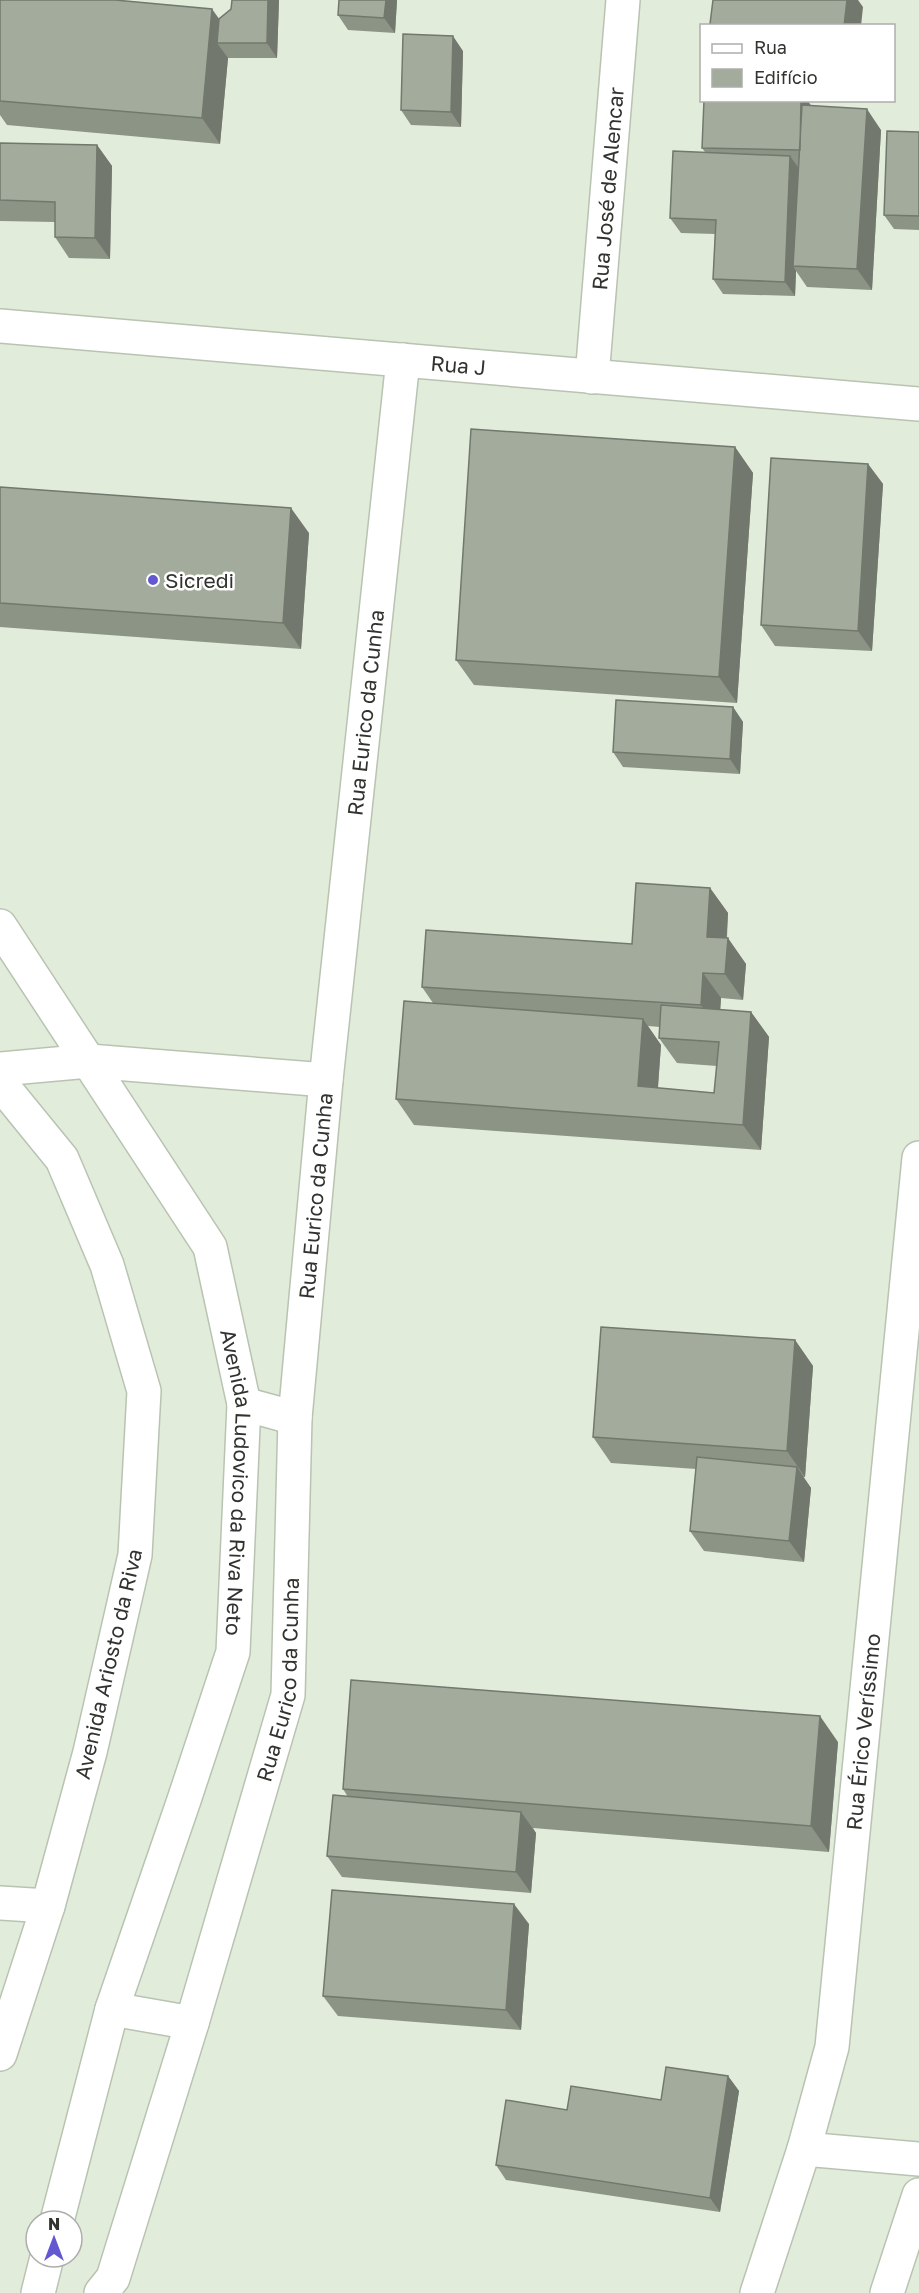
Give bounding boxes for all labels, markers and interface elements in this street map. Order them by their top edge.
legend [700,24,895,102]
text: Rua [754,36,787,58]
text: Edifício [754,66,818,88]
street label: Rua José de Alencar [586,86,629,291]
street label: Rua J [430,350,487,380]
place label: Sicredi [165,567,234,593]
marker: Sicredi [146,573,160,587]
street label: Rua Eurico da Cunha [341,608,389,817]
street label: Rua Eurico da Cunha [293,1092,338,1300]
street label: Avenida Ludovico da Riva Neto [215,1327,257,1636]
street label: Avenida Ariosto da Riva [69,1546,147,1782]
street label: Rua Eurico da Cunha [250,1577,304,1785]
street label: Rua Érico Veríssimo [840,1632,885,1831]
north arrow [24,2209,84,2269]
text: N [48,2214,60,2234]

